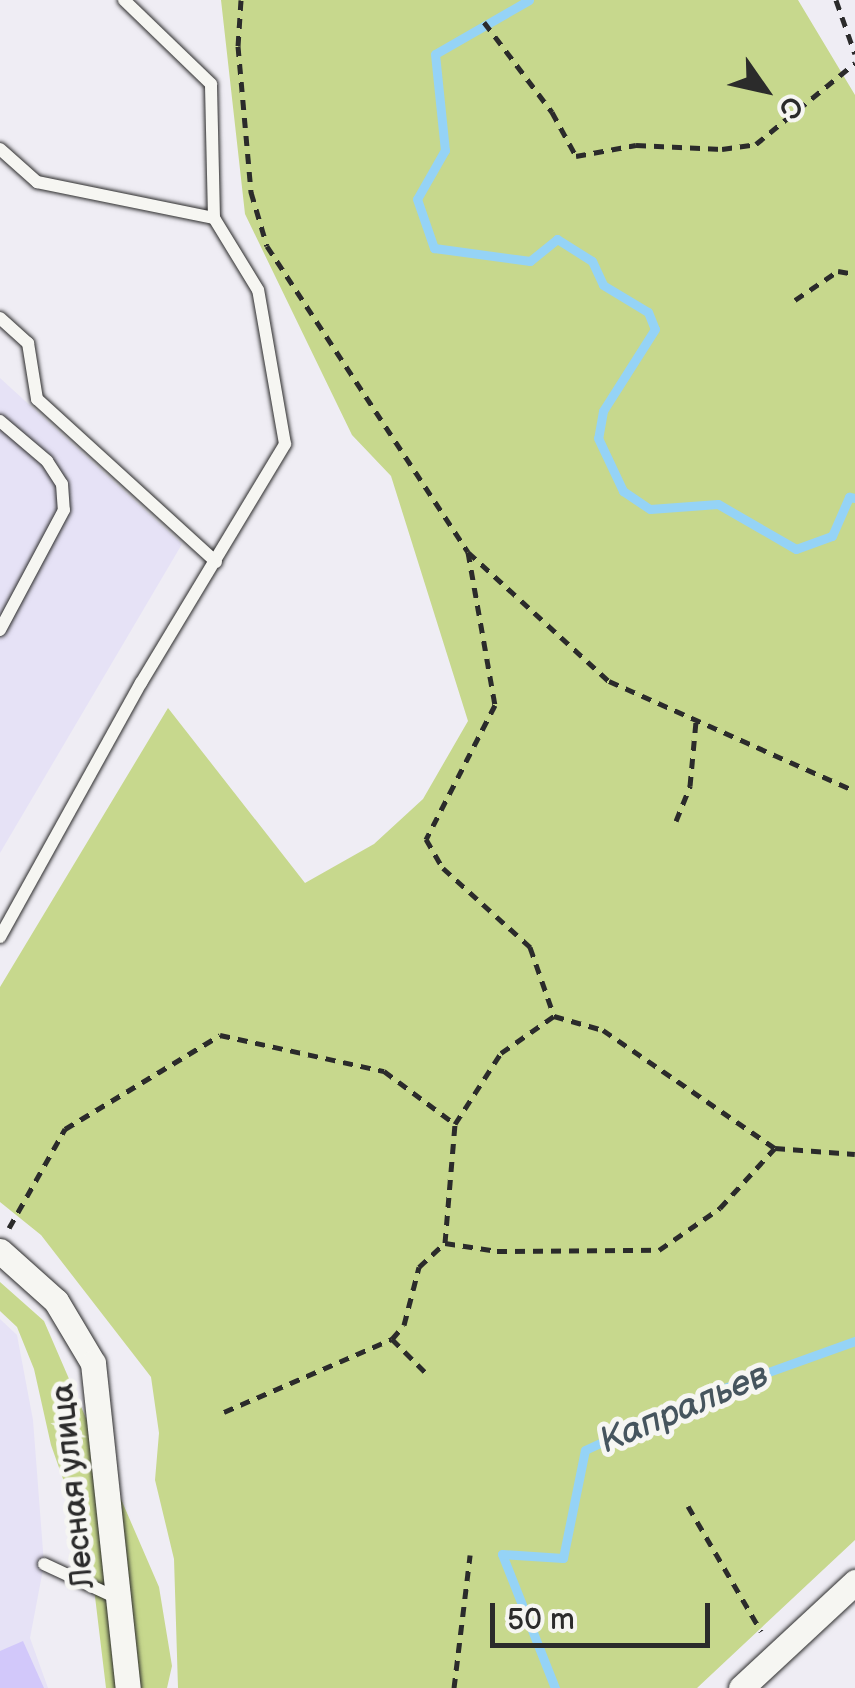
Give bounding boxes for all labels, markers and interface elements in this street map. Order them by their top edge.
north arrow [715,40,815,140]
text: С [771,90,809,124]
water label: Капральев [593,1355,775,1463]
street label: Лесная улица [44,1382,104,1590]
scale bar [495,1583,715,1645]
text: 50 m [507,1602,575,1638]

